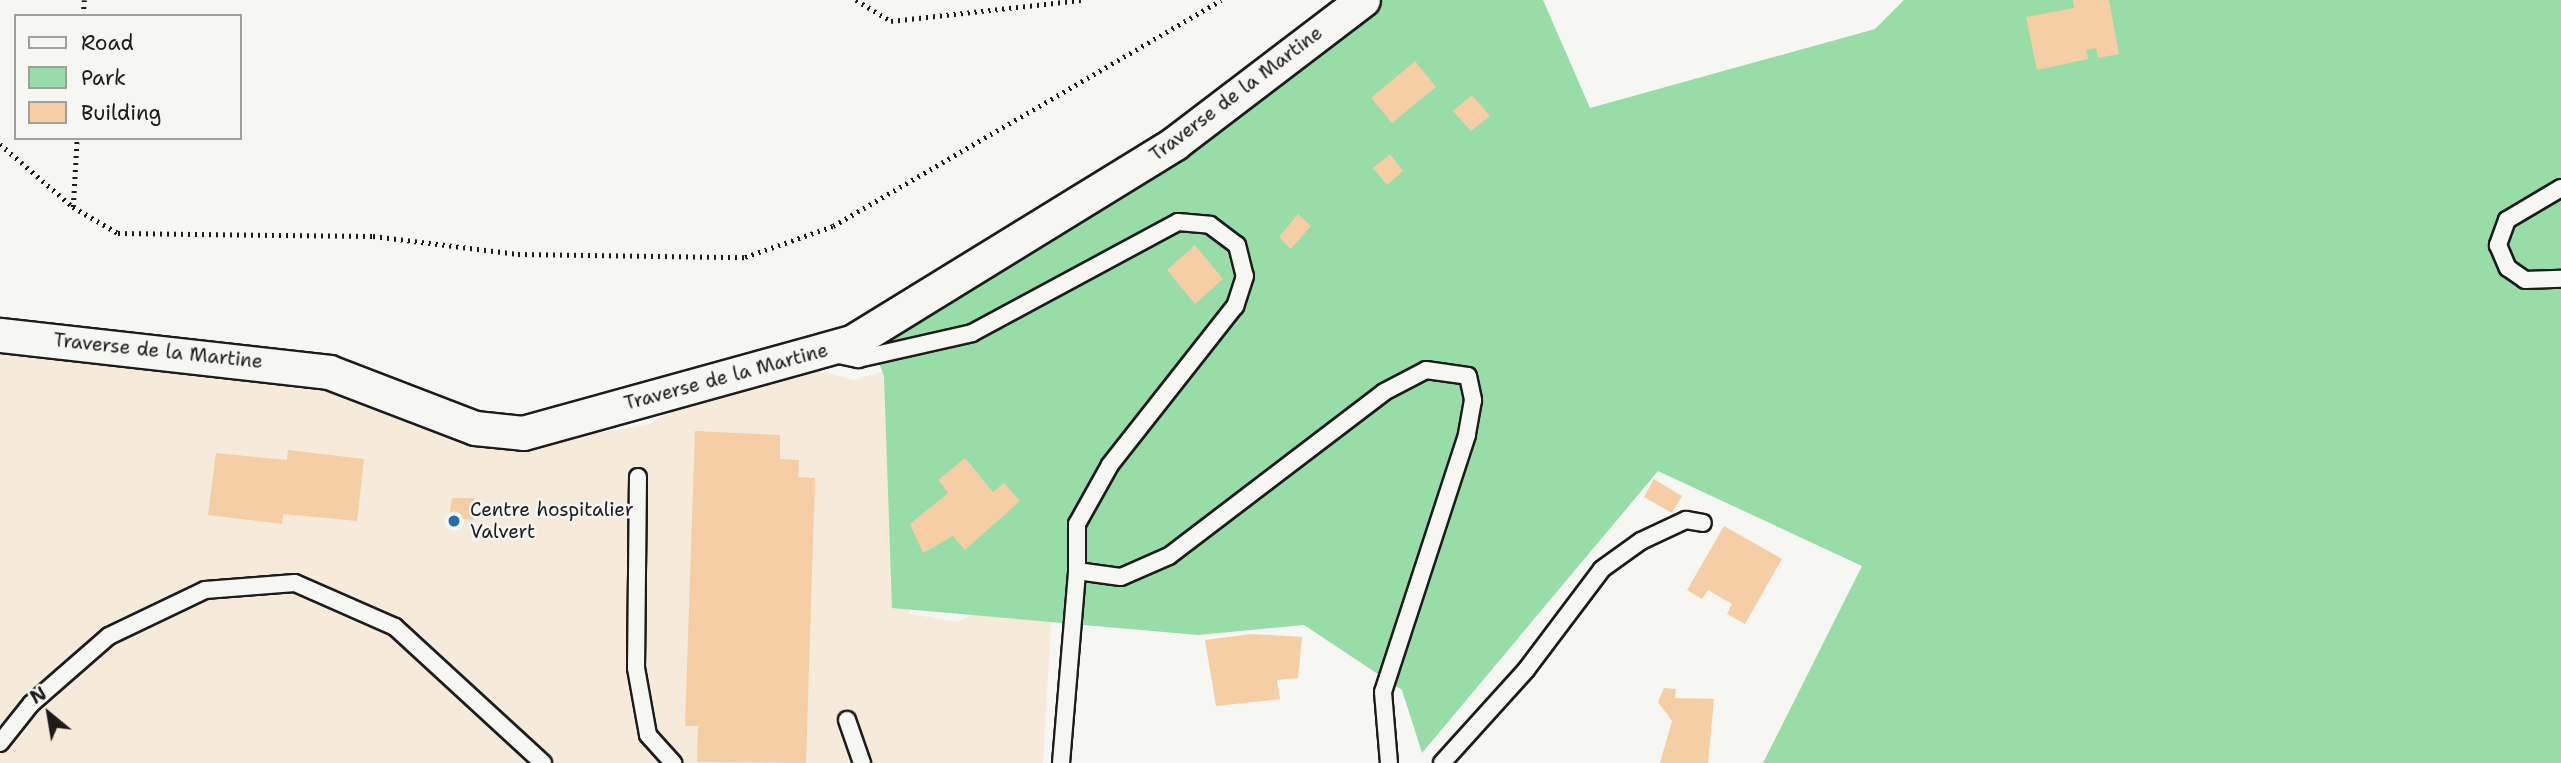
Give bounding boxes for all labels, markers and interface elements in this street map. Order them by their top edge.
legend [14,14,242,140]
street label: Traverse de la Martine [1145,22,1327,166]
text: Road [81,29,134,57]
text: Park [81,64,126,92]
text: Building [81,99,161,127]
street label: Traverse de la Martine [52,329,264,373]
street label: Traverse de la Martine [622,339,830,415]
place label: Centre hospitalier Valvert [470,499,634,543]
marker: Centre hospitalier Valvert [444,511,464,531]
north arrow [14,679,84,749]
text: N [25,681,51,710]

